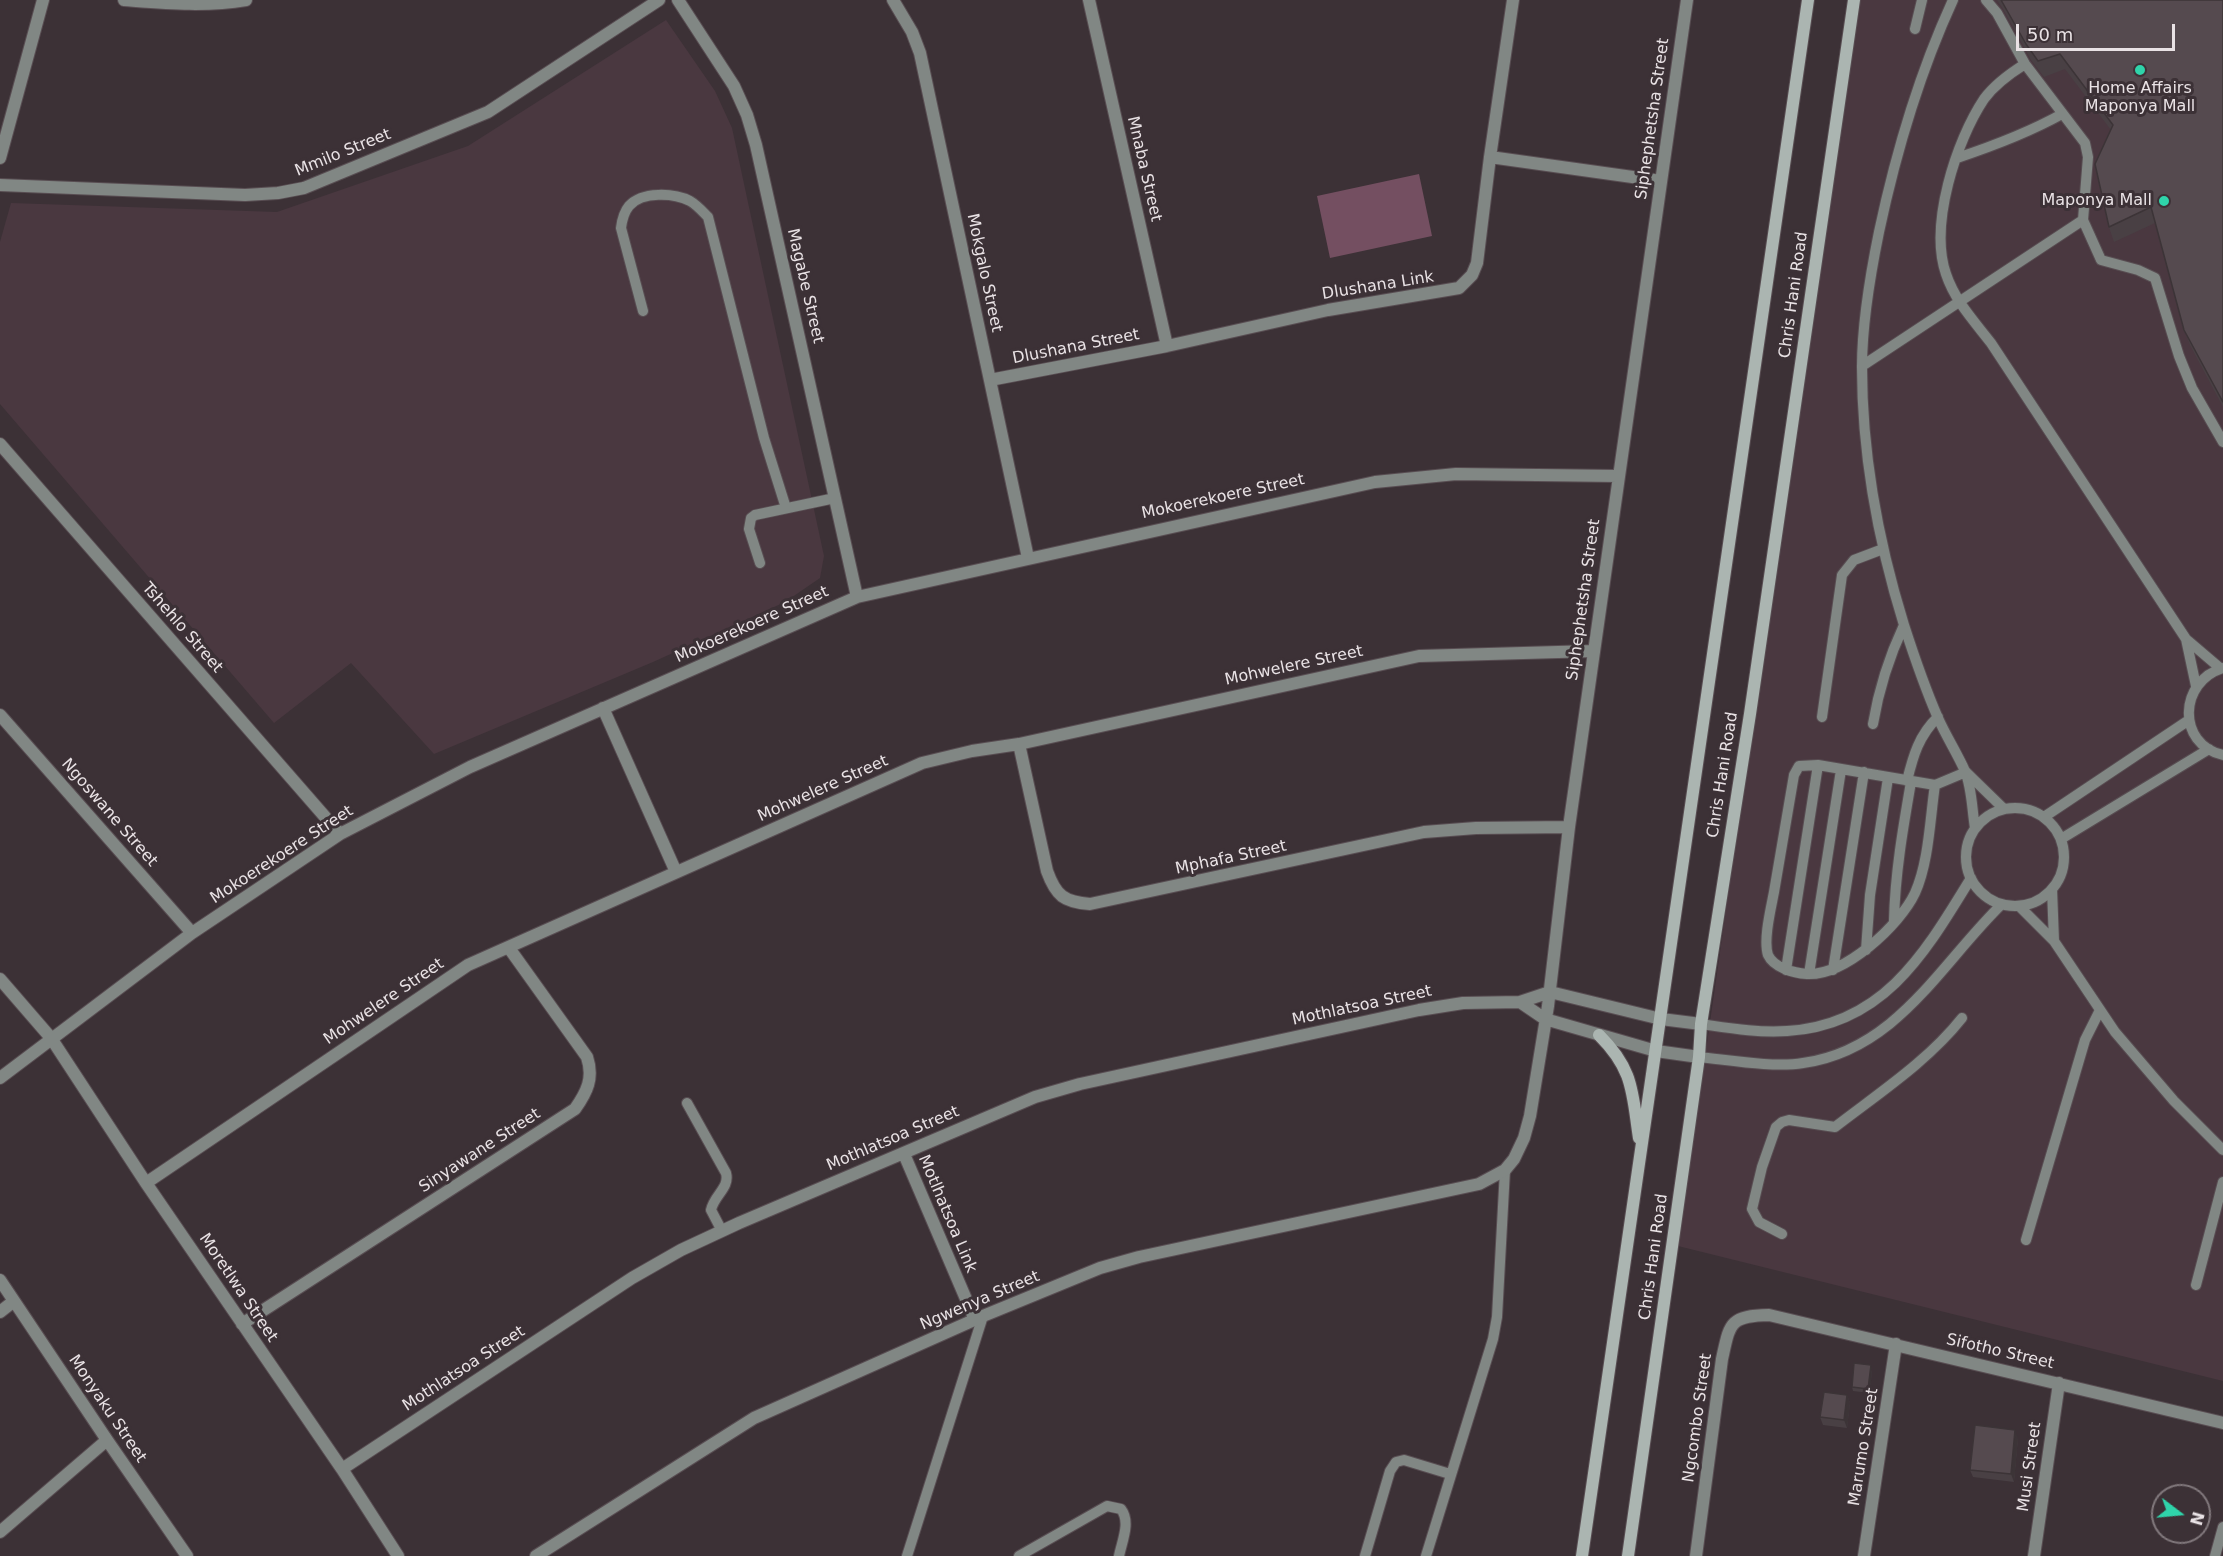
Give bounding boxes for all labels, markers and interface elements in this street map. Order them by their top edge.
scale bar [2019,12,2178,50]
text: 50 m [2027,24,2073,45]
street label: Siphephetsha Street [1632,37,1674,201]
marker: Home Affairs Maponya Mall [2133,63,2147,77]
place label: Home Affairs Maponya Mall [2085,79,2195,117]
street label: Mnaba Street [1123,115,1165,223]
street label: Mmilo Street [292,125,394,181]
place label: Maponya Mall [2041,191,2152,211]
marker: Maponya Mall [2157,194,2171,208]
street label: Mokgalo Street [962,212,1006,334]
street label: Magabe Street [782,227,828,345]
street label: Chris Hani Road [1776,231,1812,359]
street label: Dlushana Link [1321,268,1435,304]
street label: Dlushana Street [1011,325,1141,369]
street label: Mokoerekoere Street [1140,470,1306,524]
street label: Siphephetsha Street [1563,518,1605,682]
street label: Tshehlo Street [138,579,226,677]
street label: Mokoerekoere Street [672,582,832,668]
street label: Mohwelere Street [1223,642,1365,690]
street label: Chris Hani Road [1704,711,1742,839]
street label: Mohwelere Street [755,752,891,826]
street label: Ngoswane Street [57,755,161,871]
street label: Mokoerekoere Street [207,802,357,908]
street label: Mphafa Street [1174,837,1288,879]
street label: Mohwelere Street [320,955,448,1049]
street label: Mothlatsoa Street [1290,982,1434,1030]
street label: Mothlatsoa Street [824,1102,962,1176]
street label: Sinyawane Street [416,1105,544,1197]
street label: Motlhatsoa Link [913,1152,981,1276]
street label: Chris Hani Road [1636,1193,1672,1321]
street label: Moretlwa Street [195,1230,281,1346]
street label: Ngwenya Street [917,1267,1043,1335]
street label: Mothlatsoa Street [399,1322,529,1416]
street label: Sifotho Street [1944,1330,2056,1374]
street label: Monyaku Street [64,1352,150,1466]
street label: Ngcombo Street [1679,1352,1717,1484]
street label: Marumo Street [1845,1387,1883,1507]
street label: Musi Street [2014,1421,2046,1513]
north arrow [2151,1484,2211,1544]
text: N [2186,1509,2208,1528]

